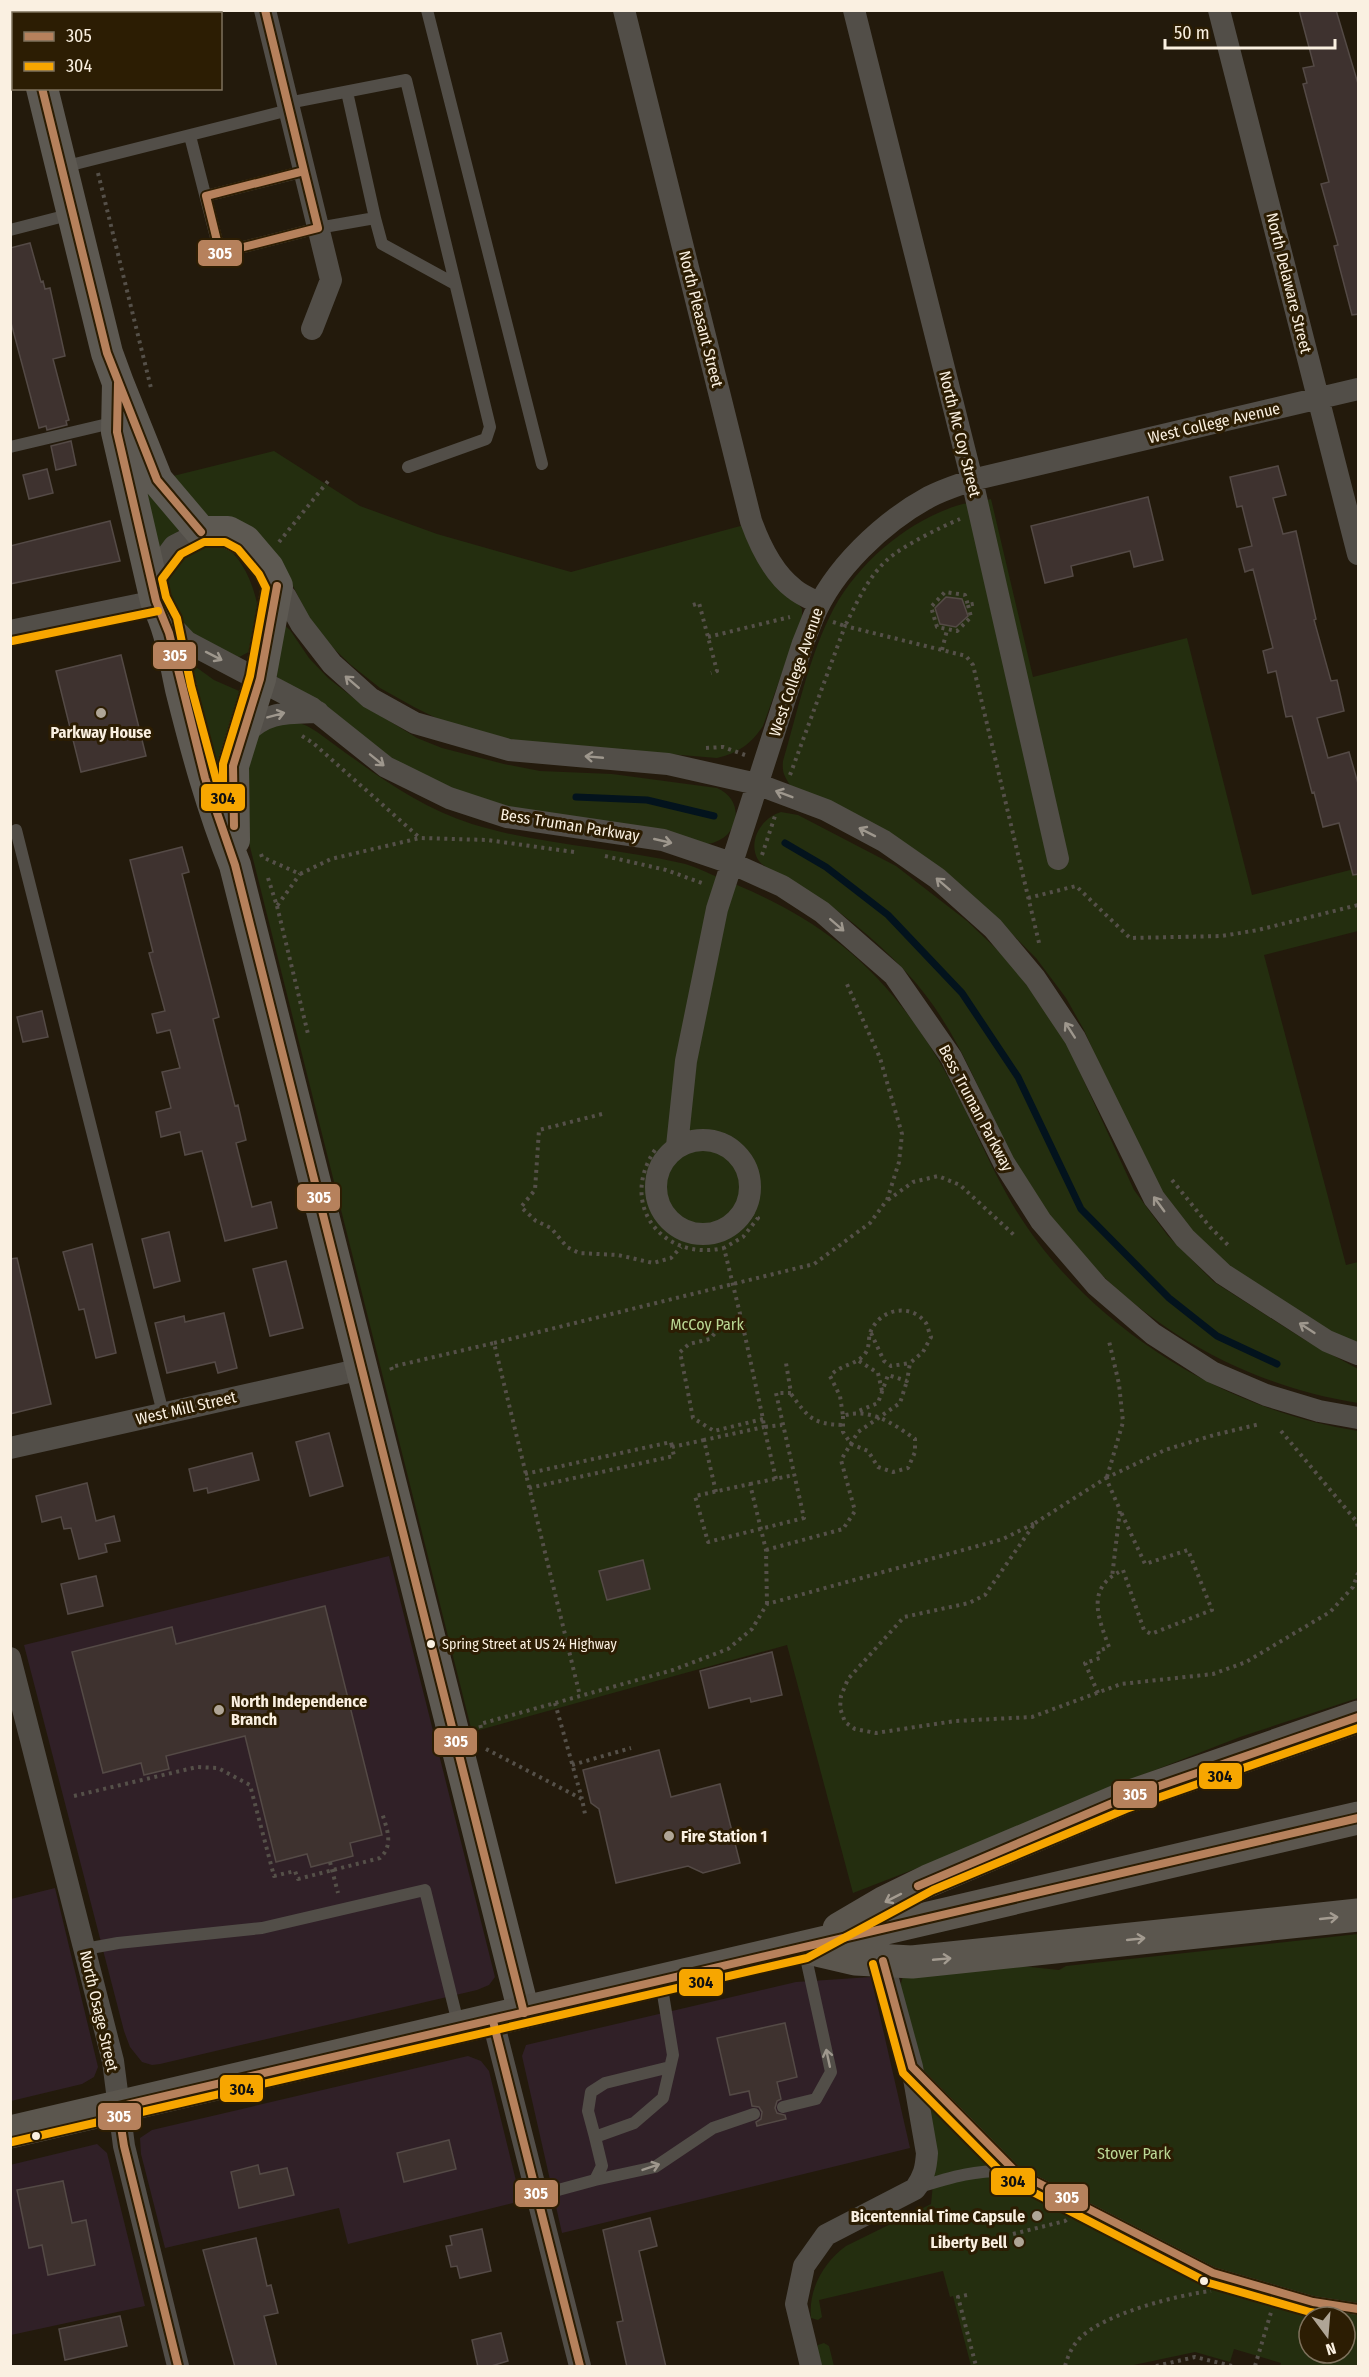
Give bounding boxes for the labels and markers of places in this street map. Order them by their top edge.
marker: Parkway House [94,706,108,720]
place label: Parkway House [51,723,151,742]
place label: Spring Street at US 24 Highway [442,1636,617,1653]
marker: Spring Street at US 24 Highway [425,1638,437,1650]
place label: North Independence Branch [231,1692,367,1729]
marker: North Independence Branch [212,1703,226,1717]
place label: Fire Station 1 [681,1827,767,1846]
marker: Fire Station 1 [662,1829,676,1843]
unlabelled marker [30,2130,42,2142]
place label: Bicentennial Time Capsule [851,2207,1025,2226]
marker: Bicentennial Time Capsule [1030,2209,1044,2223]
place label: Liberty Bell [930,2233,1008,2252]
marker: Liberty Bell [1012,2235,1026,2249]
unlabelled marker [1198,2275,1210,2287]

